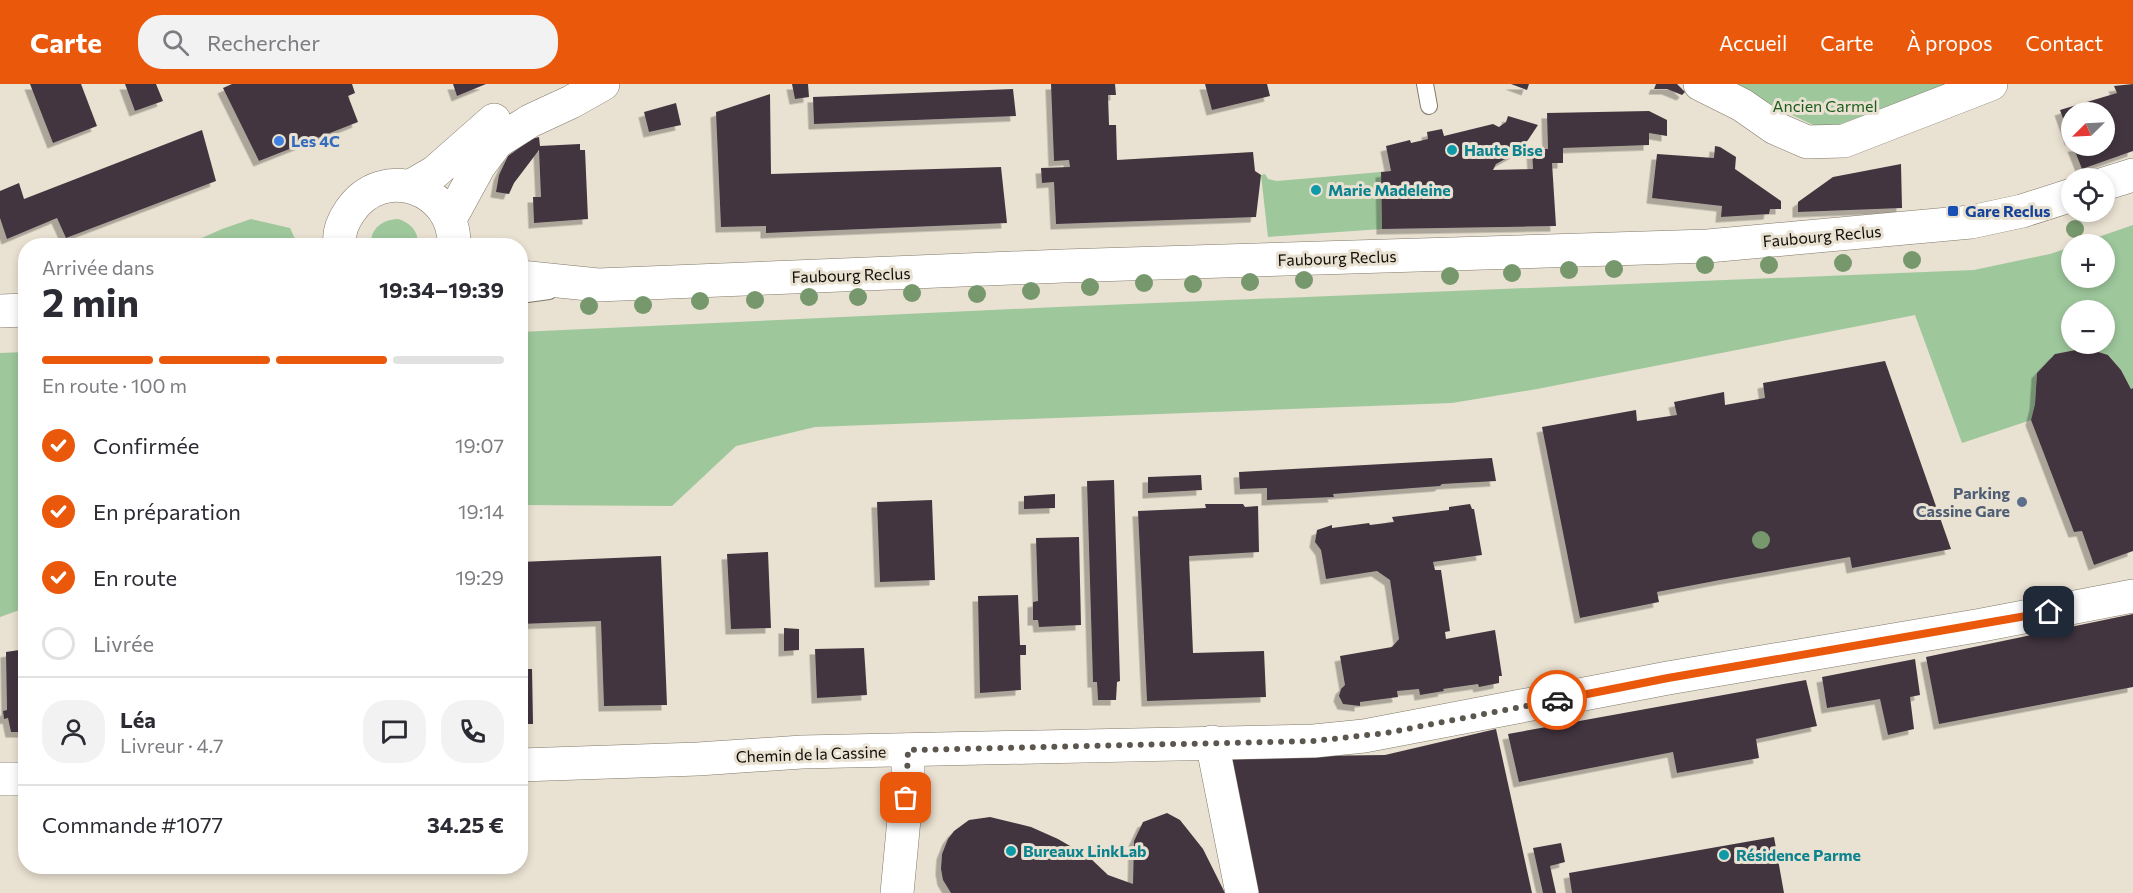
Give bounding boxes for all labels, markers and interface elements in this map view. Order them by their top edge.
search box [138,15,558,69]
text: Carte [30,25,102,59]
icon: search [159,26,192,59]
text: Rechercher [207,29,320,56]
text: Accueil [1719,30,1787,55]
text: Carte [1820,30,1874,55]
text: À propos [1907,30,1992,55]
text: Contact [2025,30,2103,55]
park label: Ancien Carmel [1772,96,1878,115]
north arrow [2061,102,2115,156]
map controls [2061,102,2115,354]
place label: Les 4C [291,131,340,150]
marker: Les 4C [272,134,286,148]
place label: Haute Bise [1464,140,1543,159]
marker: Haute Bise [1445,143,1459,157]
button: locate [2061,168,2115,222]
place label: Marie Madeleine [1328,180,1451,199]
marker: Marie Madeleine [1309,183,1323,197]
place label: Gare Reclus [1965,201,2051,220]
marker: Gare Reclus [1946,204,1960,218]
street label: Faubourg Reclus [1762,221,1882,250]
button: + [2061,234,2115,288]
street label: Faubourg Reclus [1277,246,1397,269]
text: Arrivée dans [42,255,154,279]
street label: Faubourg Reclus [791,263,911,286]
text: 19:34–19:39 [379,276,504,303]
text: 2 min [42,277,139,325]
button: − [2061,300,2115,354]
text: En route · 100 m [42,373,187,397]
icon: check [42,429,75,462]
text: Confirmée [93,432,199,459]
text: 19:07 [455,433,504,457]
place label: Parking Cassine Gare [1916,483,2010,520]
icon: check [42,495,75,528]
marker: Parking Cassine Gare [2015,495,2029,509]
text: En préparation [93,498,241,525]
text: 19:14 [458,499,504,523]
icon: check [42,561,75,594]
text: En route [93,564,177,591]
text: 19:29 [455,565,504,589]
pin [2023,586,2074,637]
icon: home [2032,595,2065,628]
text: Livrée [93,630,154,657]
courier [1527,670,1587,730]
icon: car [1541,684,1574,717]
button: person [42,700,105,763]
button: chat [363,700,426,763]
button: phone [441,700,504,763]
text: Léa [120,706,156,733]
text: Livreur · 4.7 [120,733,224,757]
street label: Chemin de la Cassine [735,741,887,766]
pin [880,772,931,823]
icon: bag [889,781,922,814]
text: Commande #1077 [42,811,223,838]
text: 34.25 € [427,811,504,838]
place label: Bureaux LinkLab [1023,841,1147,860]
marker: Bureaux LinkLab [1004,844,1018,858]
place label: Résidence Parme [1736,845,1861,864]
marker: Résidence Parme [1717,848,1731,862]

